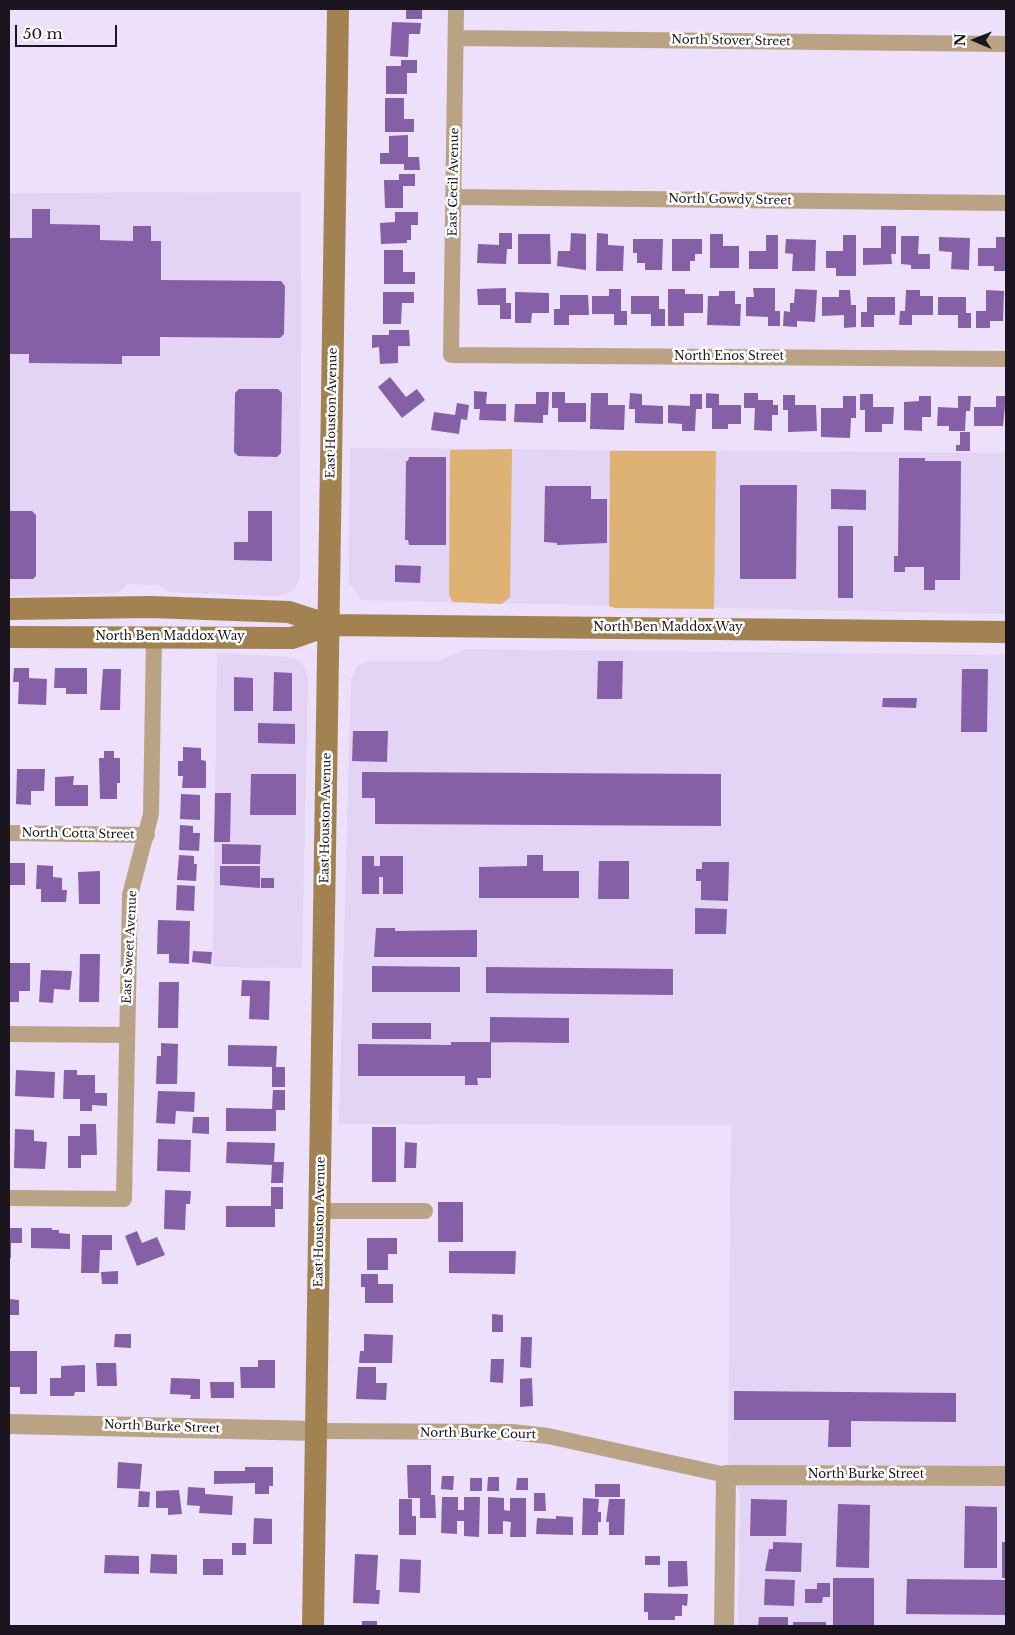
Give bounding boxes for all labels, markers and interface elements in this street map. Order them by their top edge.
scale bar [18,15,120,47]
north arrow [950,15,1000,65]
text: 50 m [23,24,63,43]
street label: North Stover Street [671,33,791,49]
text: N [951,33,969,46]
street label: East Cecil Avenue [446,127,462,237]
street label: North Gowdy Street [668,192,792,208]
street label: East Houston Avenue [324,348,340,478]
street label: North Enos Street [674,350,784,364]
street label: North Ben Maddox Way [593,621,743,635]
street label: North Ben Maddox Way [95,630,245,644]
street label: East Houston Avenue [318,753,334,883]
street label: North Cotta Street [21,826,135,842]
street label: East Sweet Avenue [120,890,140,1004]
street label: East Houston Avenue [312,1157,328,1287]
street label: North Burke Street [104,1418,220,1436]
street label: North Burke Court [420,1426,536,1442]
street label: North Burke Street [808,1468,924,1482]

